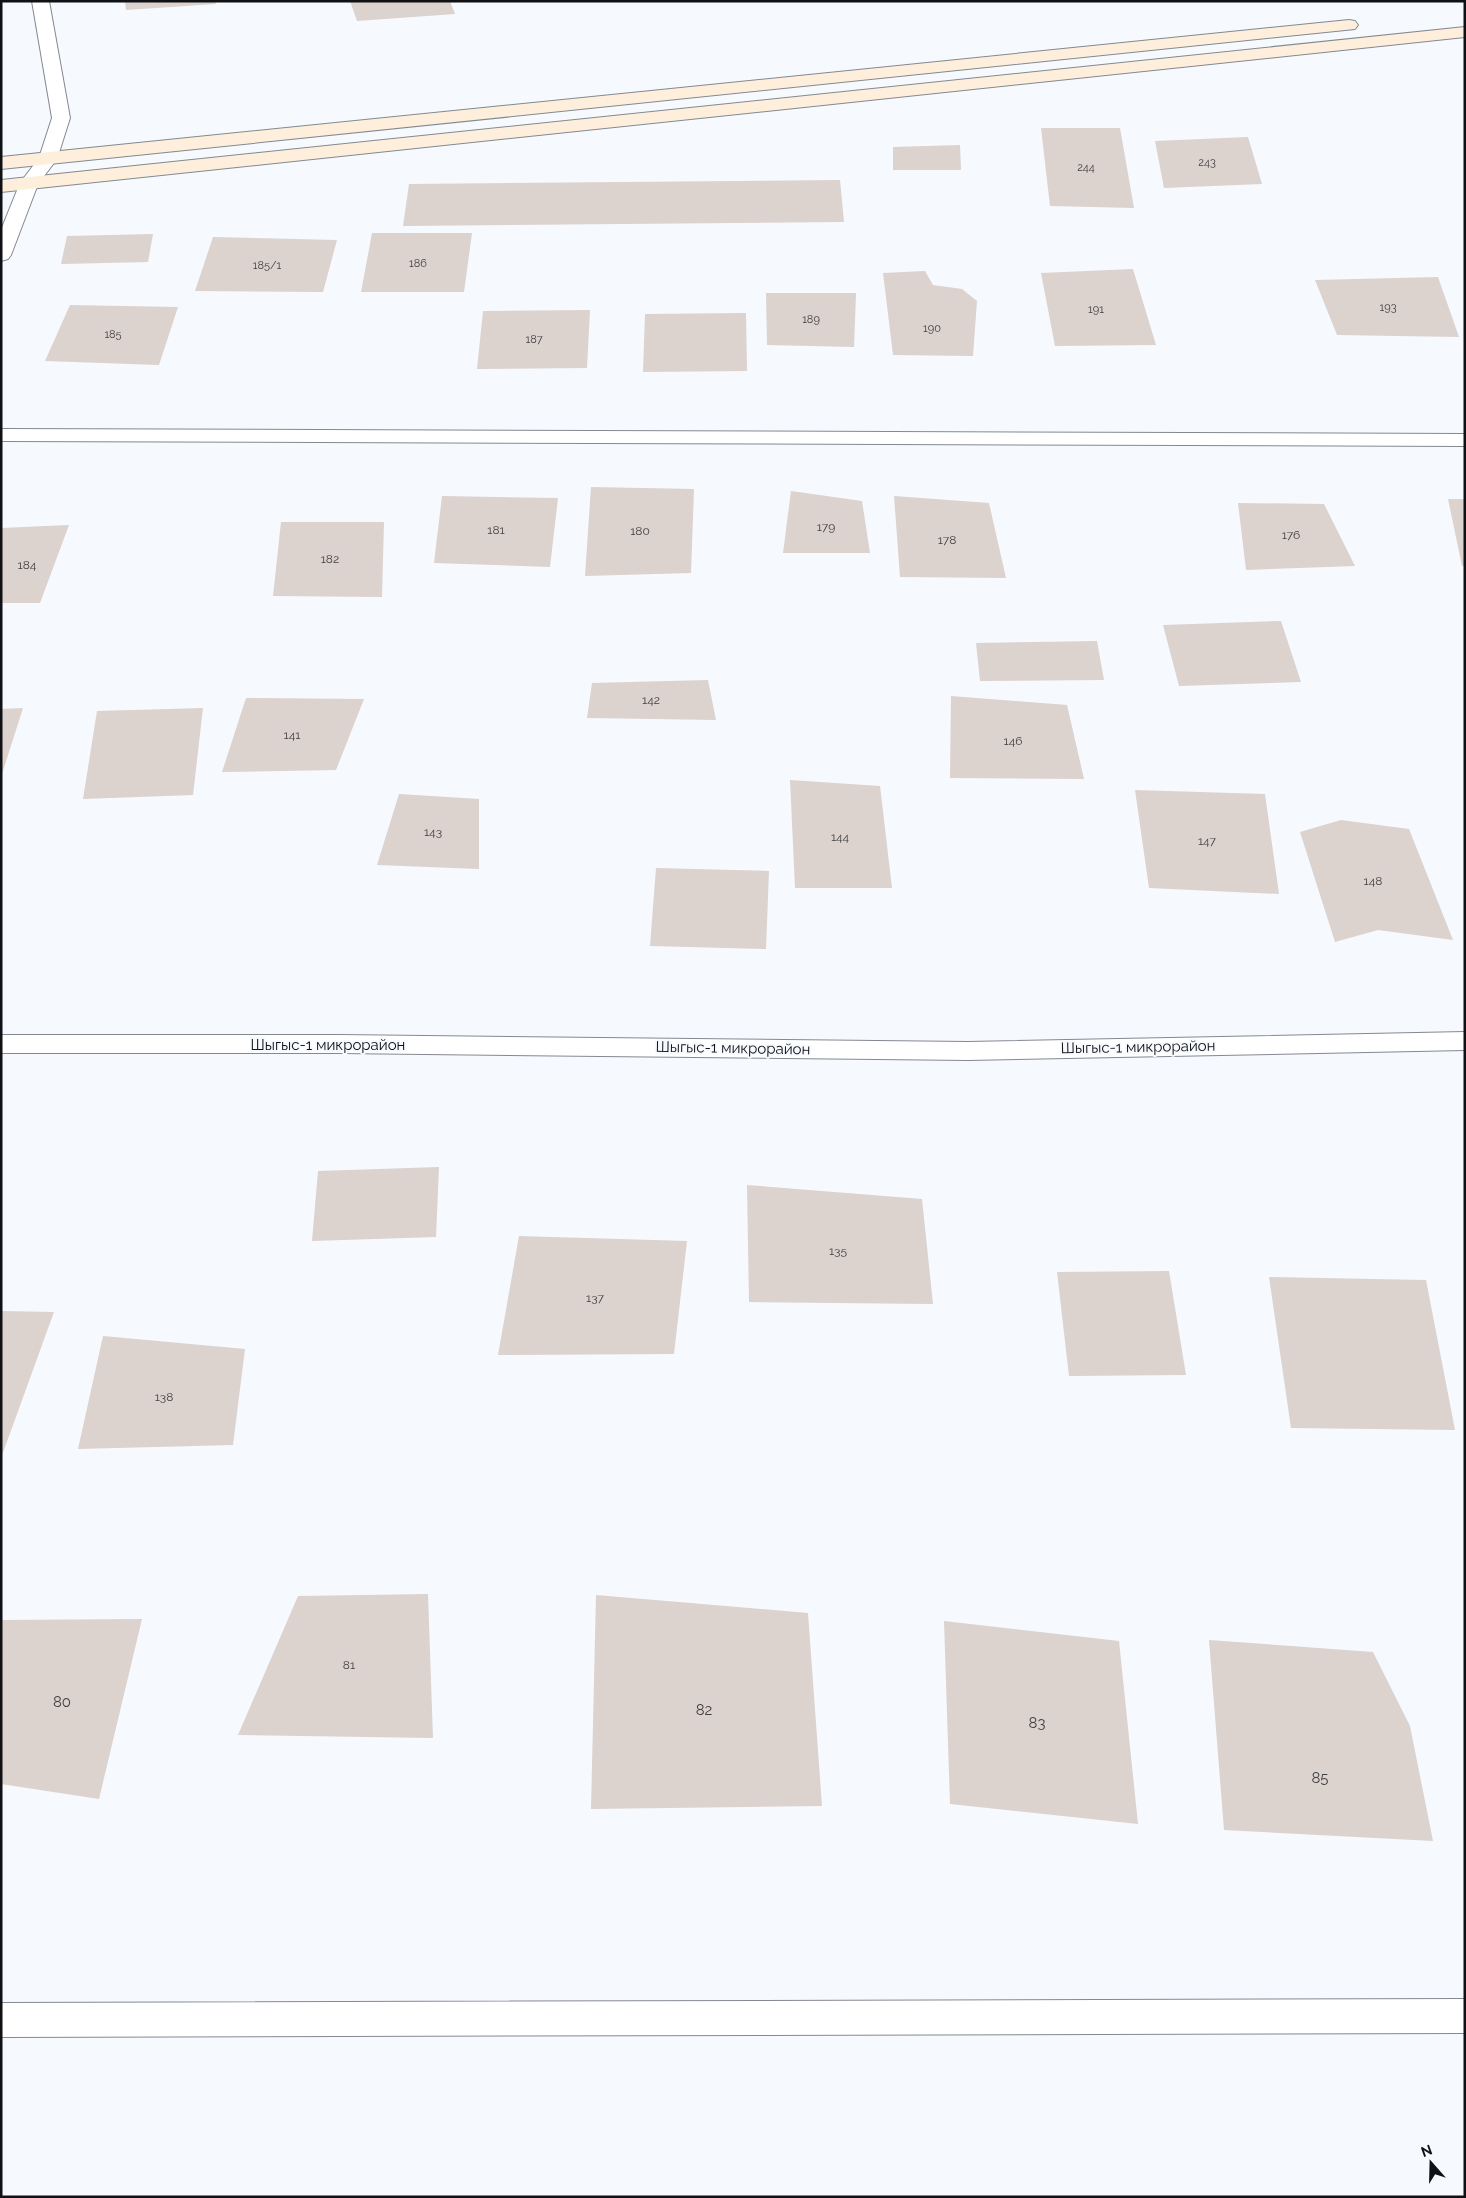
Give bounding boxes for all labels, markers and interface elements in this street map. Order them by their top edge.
house number: 243 [1198,156,1216,169]
house number: 244 [1077,161,1095,174]
house number: 186 [409,257,427,270]
house number: 185/1 [253,259,281,272]
house number: 193 [1379,301,1397,314]
house number: 191 [1088,303,1104,316]
house number: 189 [802,313,820,326]
house number: 190 [923,322,941,335]
house number: 185 [104,328,122,341]
house number: 187 [525,333,543,346]
house number: 179 [817,520,835,534]
house number: 181 [487,523,505,537]
house number: 180 [630,524,650,538]
house number: 176 [1282,528,1300,542]
house number: 178 [938,533,956,547]
house number: 182 [321,552,339,566]
house number: 184 [18,558,37,572]
house number: 142 [642,693,660,707]
house number: 141 [284,728,300,742]
house number: 146 [1004,734,1022,748]
house number: 143 [424,825,442,839]
house number: 144 [831,830,850,844]
house number: 147 [1198,834,1217,848]
house number: 148 [1364,874,1382,888]
street label: Шыгыс-1 микрорайон [251,1036,405,1054]
street label: Шыгыс-1 микрорайон [1060,1037,1216,1057]
street label: Шыгыс-1 микрорайон [655,1038,811,1058]
house number: 135 [829,1244,847,1258]
house number: 137 [586,1291,605,1305]
house number: 138 [155,1390,173,1404]
house number: 81 [343,1658,355,1672]
house number: 80 [53,1693,71,1711]
house number: 82 [696,1701,713,1719]
house number: 83 [1029,1714,1045,1732]
house number: 85 [1311,1769,1329,1787]
north arrow [1406,2138,1456,2188]
text: N [1419,2141,1434,2160]

